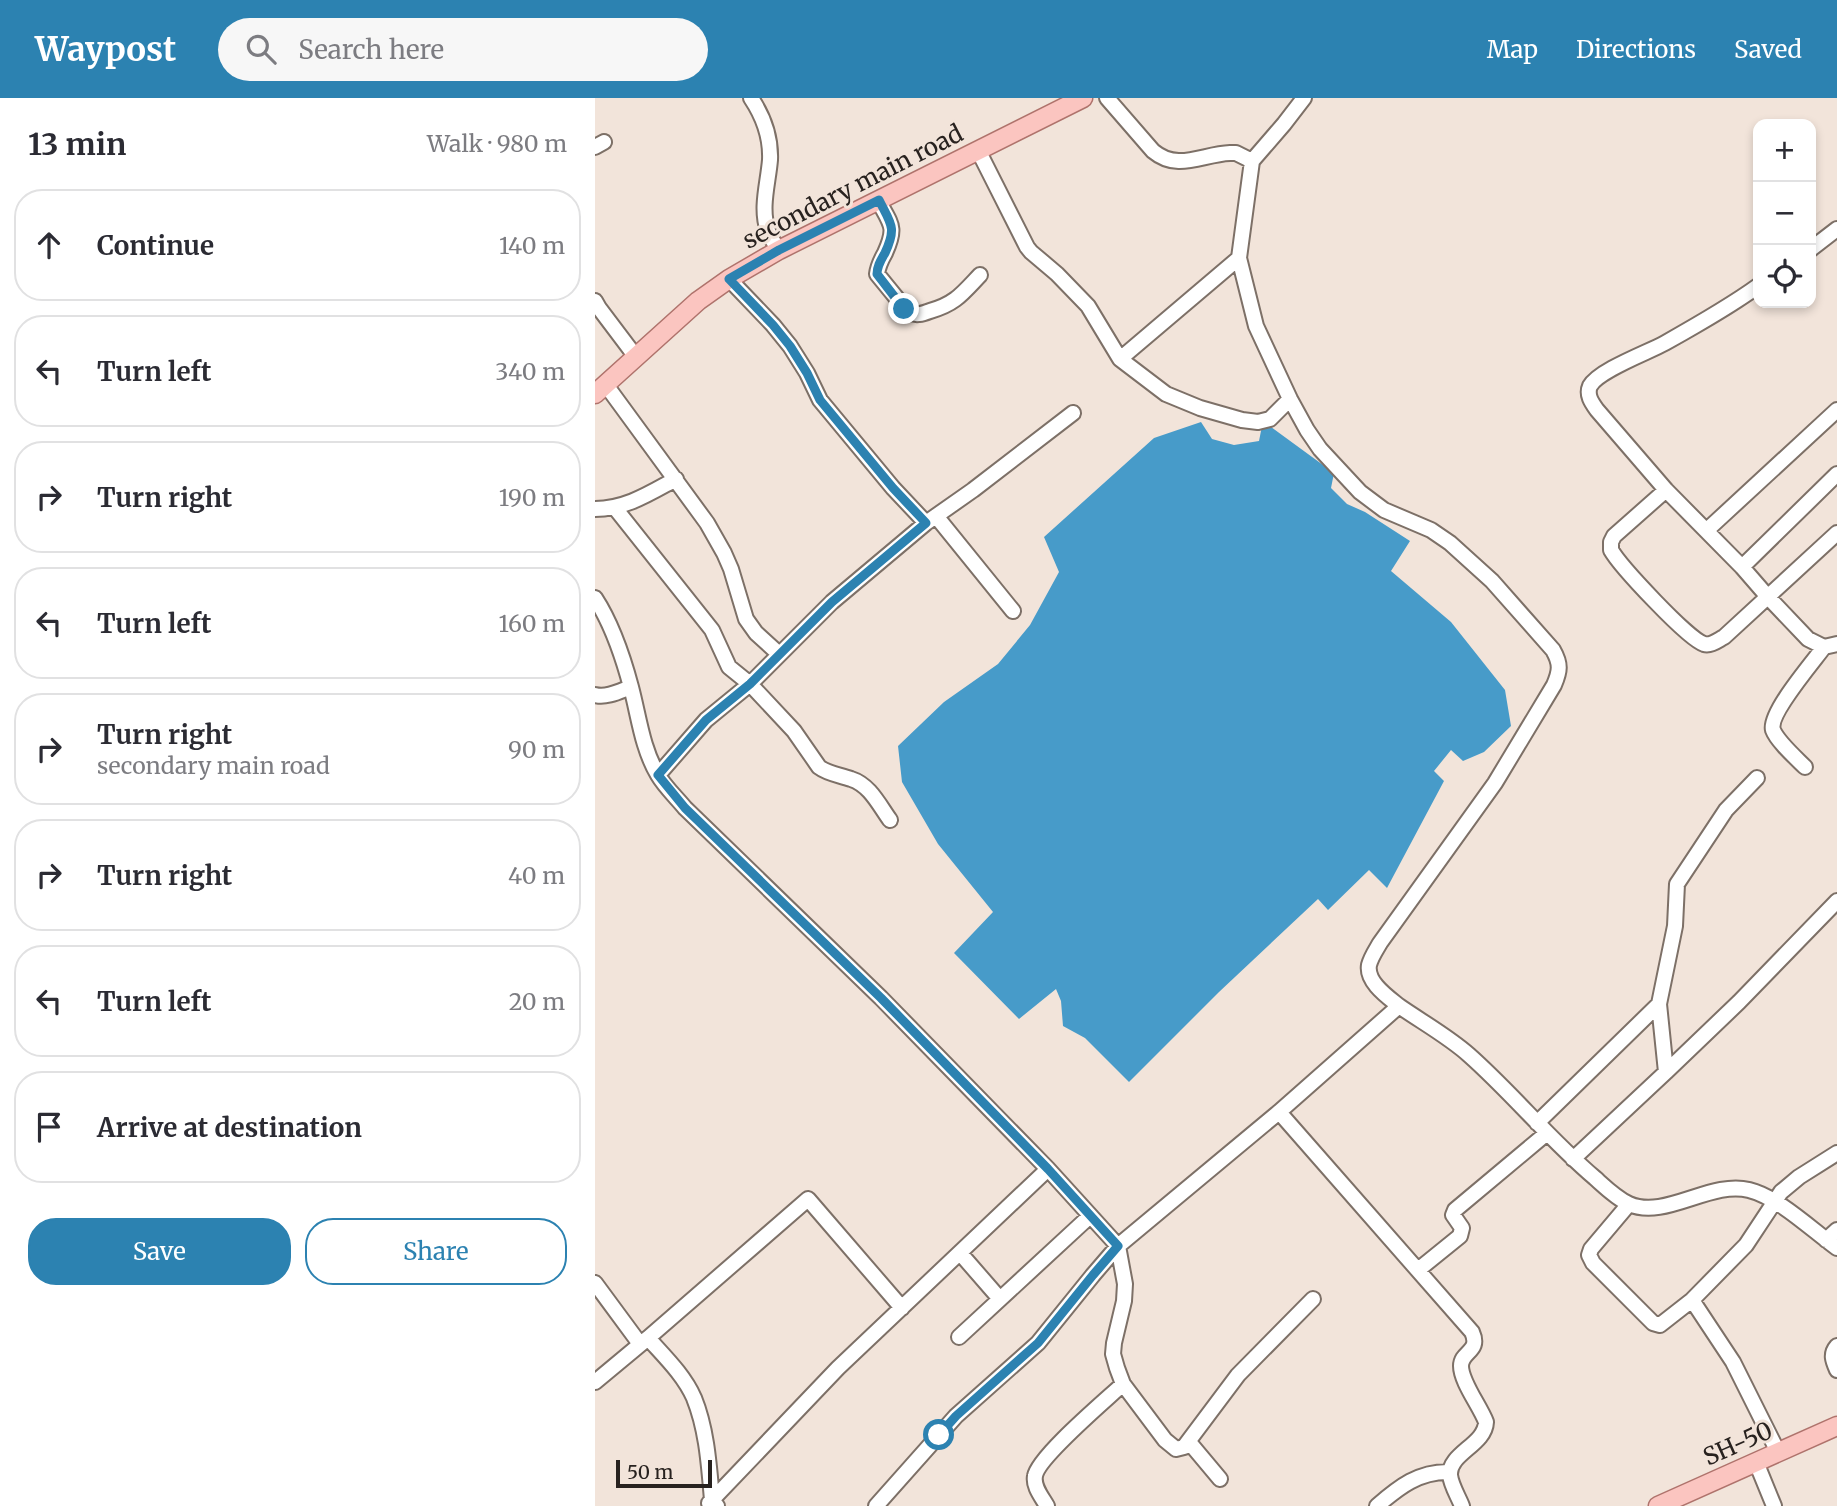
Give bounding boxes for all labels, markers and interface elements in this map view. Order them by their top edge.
search box [218,18,708,81]
text: Waypost [35,29,176,70]
icon: search [242,30,280,68]
text: Search here [298,33,444,66]
text: Map [1487,34,1538,65]
text: Directions [1576,34,1696,65]
text: Saved [1734,34,1802,65]
street label: secondary main road [737,118,968,256]
map controls [1753,119,1816,308]
button: + [1753,119,1816,182]
text: 13 min [28,125,126,163]
text: Walk · 980 m [427,129,567,158]
button: − [1753,182,1816,245]
icon: ahead [30,226,68,264]
text: Continue [97,229,214,262]
text: 140 m [499,231,565,260]
button: locate [1753,245,1816,308]
route end [888,293,919,324]
icon: left [30,352,68,390]
text: Turn left [97,355,211,388]
text: 340 m [495,357,565,386]
icon: right [30,478,68,516]
text: Turn right [97,481,232,514]
text: 190 m [499,483,565,512]
icon: left [30,604,68,642]
text: Turn left [97,607,211,640]
text: 160 m [499,609,565,638]
text: Turn right [97,718,232,751]
icon: right [30,730,68,768]
text: 90 m [508,735,565,764]
text: secondary main road [97,751,330,780]
icon: right [30,856,68,894]
text: Turn right [97,859,232,892]
text: 40 m [508,861,565,890]
icon: left [30,982,68,1020]
text: Turn left [97,985,211,1018]
text: 20 m [509,987,565,1016]
icon: arrive [30,1108,68,1146]
text: Arrive at destination [97,1111,362,1144]
button: Save [28,1218,291,1285]
button: Share [305,1218,567,1285]
street label: SH-50 [1698,1415,1777,1472]
route start [923,1419,954,1450]
scale bar [616,1457,712,1489]
text: 50 m [627,1460,673,1484]

